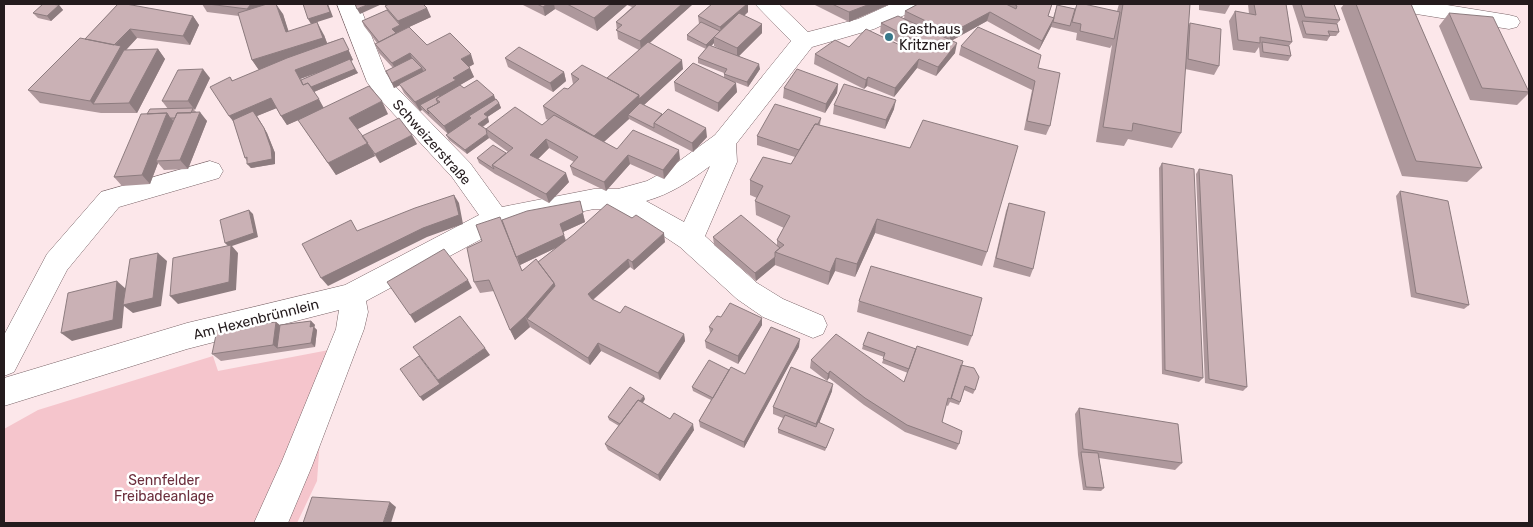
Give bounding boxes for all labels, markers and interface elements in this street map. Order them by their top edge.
place label: Gasthaus Kritzner [899,21,961,54]
marker: Gasthaus Kritzner [883,31,895,43]
street label: Schweizerstraße [389,96,474,189]
street label: Am Hexenbrünnlein [192,296,321,343]
park label: Sennfelder Freibadeanlage [114,472,214,505]

